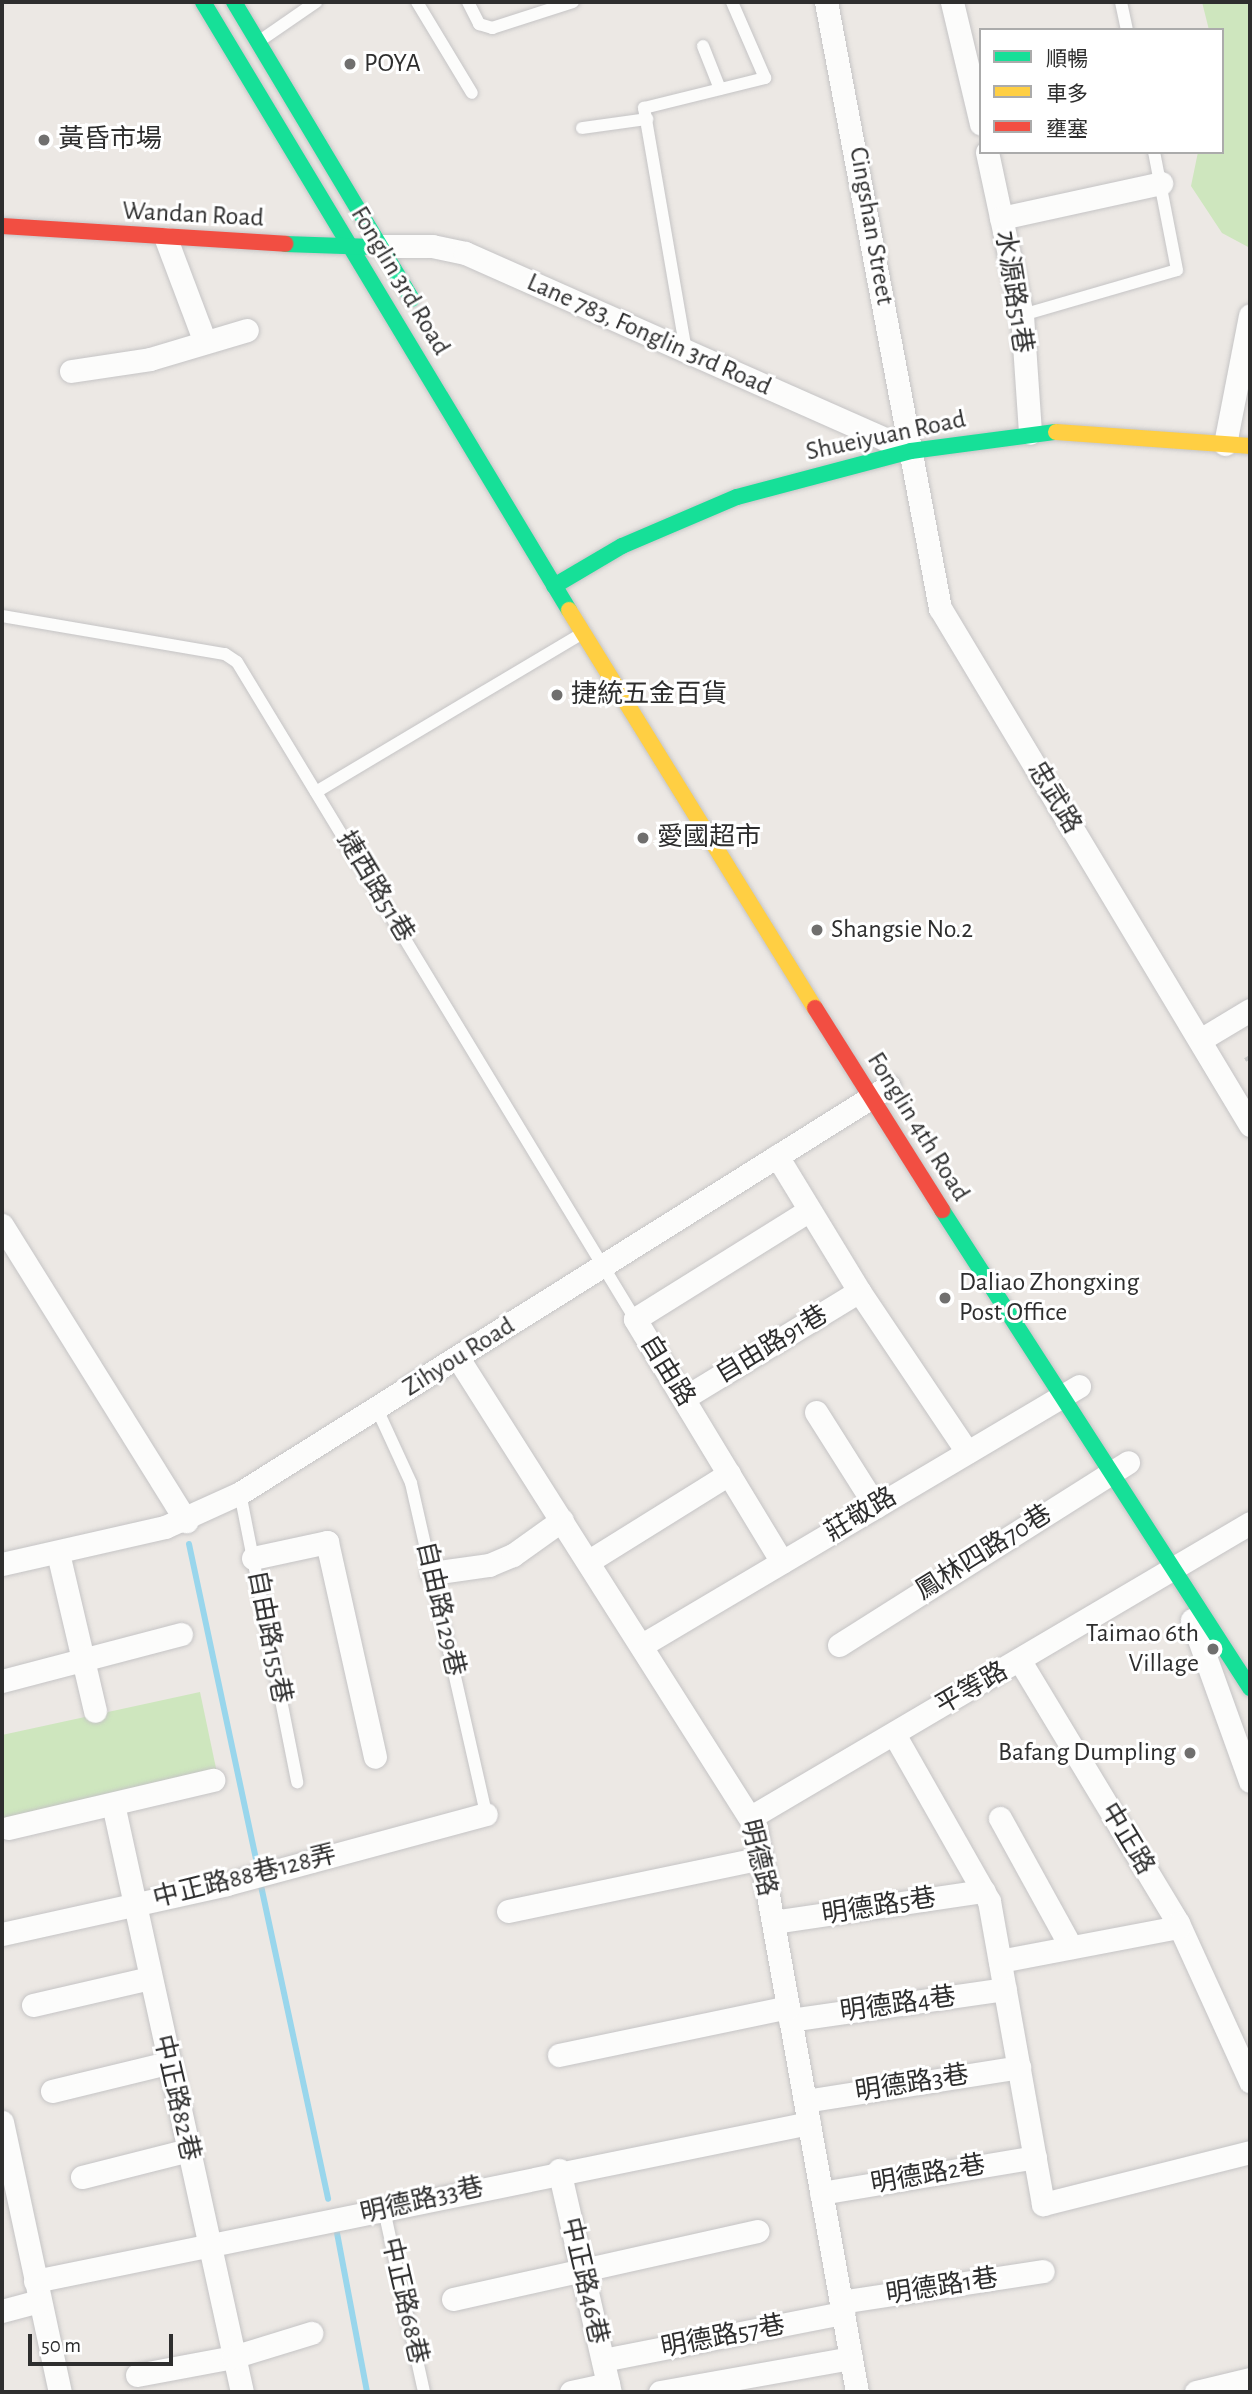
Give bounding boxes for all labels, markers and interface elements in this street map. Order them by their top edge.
legend [979,28,1224,154]
place label: POYA [364,48,421,80]
text: 順暢 [1046,49,1088,70]
marker: POYA [342,56,358,72]
text: 車多 [1046,84,1088,105]
text: 壅塞 [1046,119,1088,140]
place label: 黃昏市場 [58,124,162,156]
marker: 黃昏市場 [36,132,52,148]
street label: Cingshan Street [842,145,900,307]
street label: Wandan Road [121,196,265,234]
street label: Fonglin 3rd Road [343,201,457,361]
street label: 水源路51巷 [988,228,1038,356]
street label: Lane 783, Fonglin 3rd Road [522,267,776,403]
street label: Shueiyuan Road [803,404,969,468]
place label: 捷統五金百貨 [571,679,727,711]
marker: 捷統五金百貨 [549,687,565,703]
street label: 忠武路 [1021,757,1087,839]
place label: 愛國超市 [657,822,761,854]
street label: 捷西路51巷 [330,826,420,948]
marker: 愛國超市 [635,830,651,846]
place label: Shangsie No.2 [831,914,973,946]
marker: Shangsie No.2 [809,922,825,938]
street label: Fonglin 4th Road [860,1047,976,1207]
place label: Daliao Zhongxing Post Office [959,1267,1139,1328]
marker: Daliao Zhongxing Post Office [937,1290,953,1306]
street label: 自由路91巷 [710,1299,834,1391]
street label: Zihyou Road [397,1310,521,1404]
street label: 自由路 [633,1330,701,1412]
street label: 莊敬路 [820,1482,902,1548]
street label: 鳳林四路70巷 [910,1499,1058,1607]
street label: 自由路129巷 [409,1539,471,1679]
street label: 自由路155巷 [241,1568,297,1706]
place label: Taimao 6th Village [1086,1618,1199,1680]
marker: Taimao 6th Village [1205,1641,1221,1657]
street label: 平等路 [930,1656,1014,1722]
place label: Bafang Dumpling [998,1737,1176,1769]
marker: Bafang Dumpling [1182,1745,1198,1761]
street label: 中正路 [1094,1798,1160,1880]
street label: 明德路 [733,1816,783,1900]
street label: 中正路88巷128弄 [150,1839,340,1915]
street label: 明德路5巷 [820,1883,938,1931]
street label: 明德路4巷 [838,1981,958,2029]
street label: 中正路82巷 [146,2032,206,2164]
street label: 明德路3巷 [853,2060,971,2108]
street label: 明德路2巷 [868,2150,988,2200]
street label: 明德路33巷 [357,2172,487,2230]
street label: 中正路46巷 [554,2215,614,2347]
street label: 中正路68巷 [374,2235,434,2367]
street label: 明德路1巷 [884,2263,1000,2311]
street label: 明德路57巷 [658,2310,788,2364]
scale bar [32,2320,177,2364]
text: 50 m [41,2335,81,2356]

